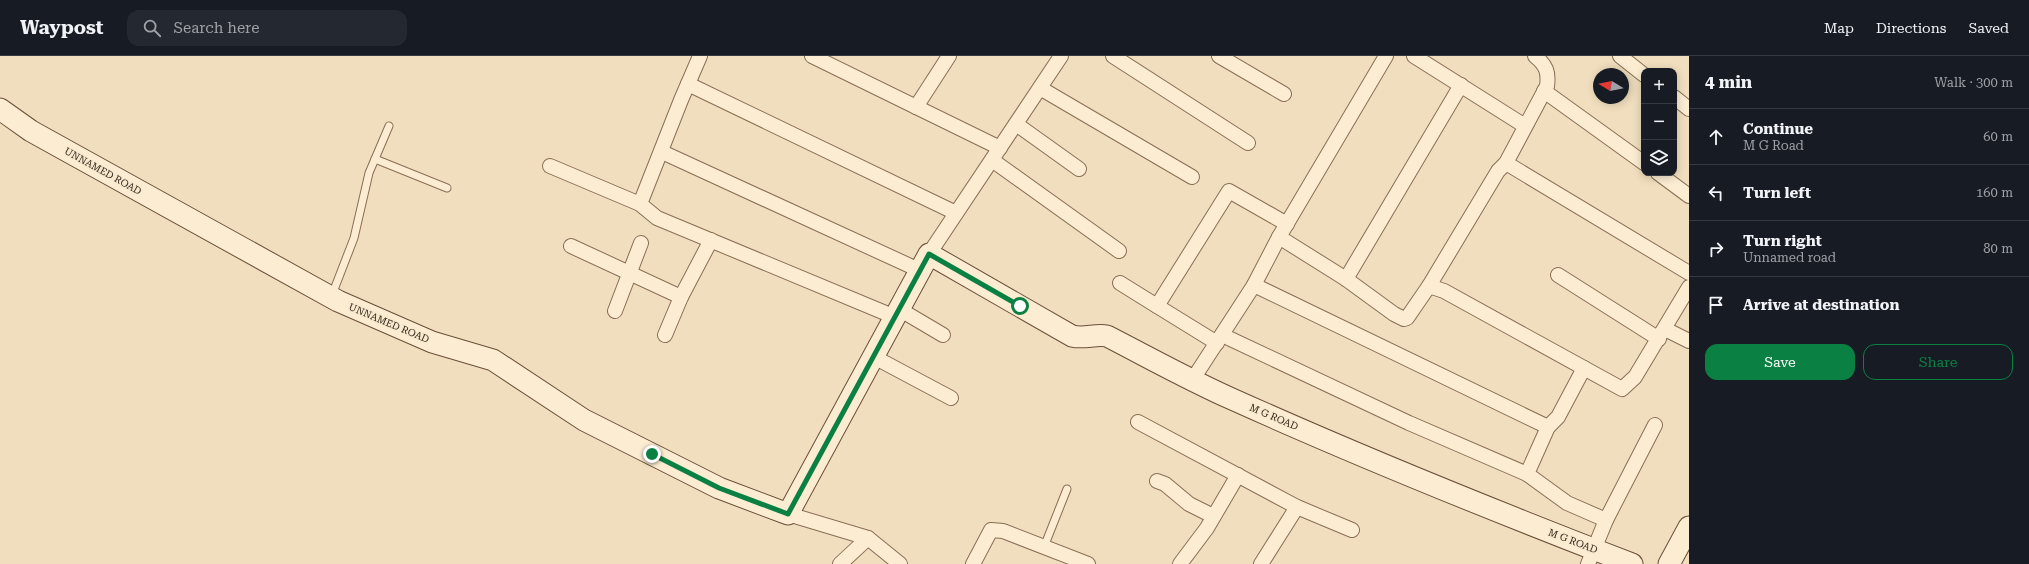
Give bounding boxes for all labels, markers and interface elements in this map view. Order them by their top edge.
search box [127,10,407,46]
text: Waypost [20,16,103,39]
icon: search [141,17,163,39]
text: Search here [173,19,259,37]
text: Map [1824,20,1854,36]
text: Directions [1876,20,1946,36]
text: Saved [1968,20,2009,36]
north arrow [1593,68,1629,104]
map controls [1641,68,1677,176]
button: + [1641,68,1677,104]
text: 4 min [1705,72,1752,92]
text: Walk · 300 m [1934,75,2013,90]
button: − [1641,104,1677,140]
text: Continue [1743,120,1813,138]
icon: ahead [1705,126,1727,148]
text: 60 m [1983,129,2013,144]
text: M G Road [1743,138,1804,153]
button: layers [1641,140,1677,176]
street label: UNNAMED ROAD [62,145,144,197]
icon: left [1705,182,1727,204]
text: Turn left [1743,184,1811,202]
text: 160 m [1976,185,2013,200]
text: Turn right [1743,232,1822,250]
icon: right [1705,238,1727,260]
text: 80 m [1983,241,2013,256]
text: Unnamed road [1743,250,1836,265]
icon: arrive [1705,294,1727,316]
text: Arrive at destination [1743,296,1899,314]
route start [1011,297,1029,315]
street label: UNNAMED ROAD [347,301,431,345]
button: Save [1705,344,1855,380]
button: Share [1863,344,2013,380]
street label: M G ROAD [1248,402,1300,432]
route end [643,445,661,463]
street label: M G ROAD [1547,527,1599,555]

